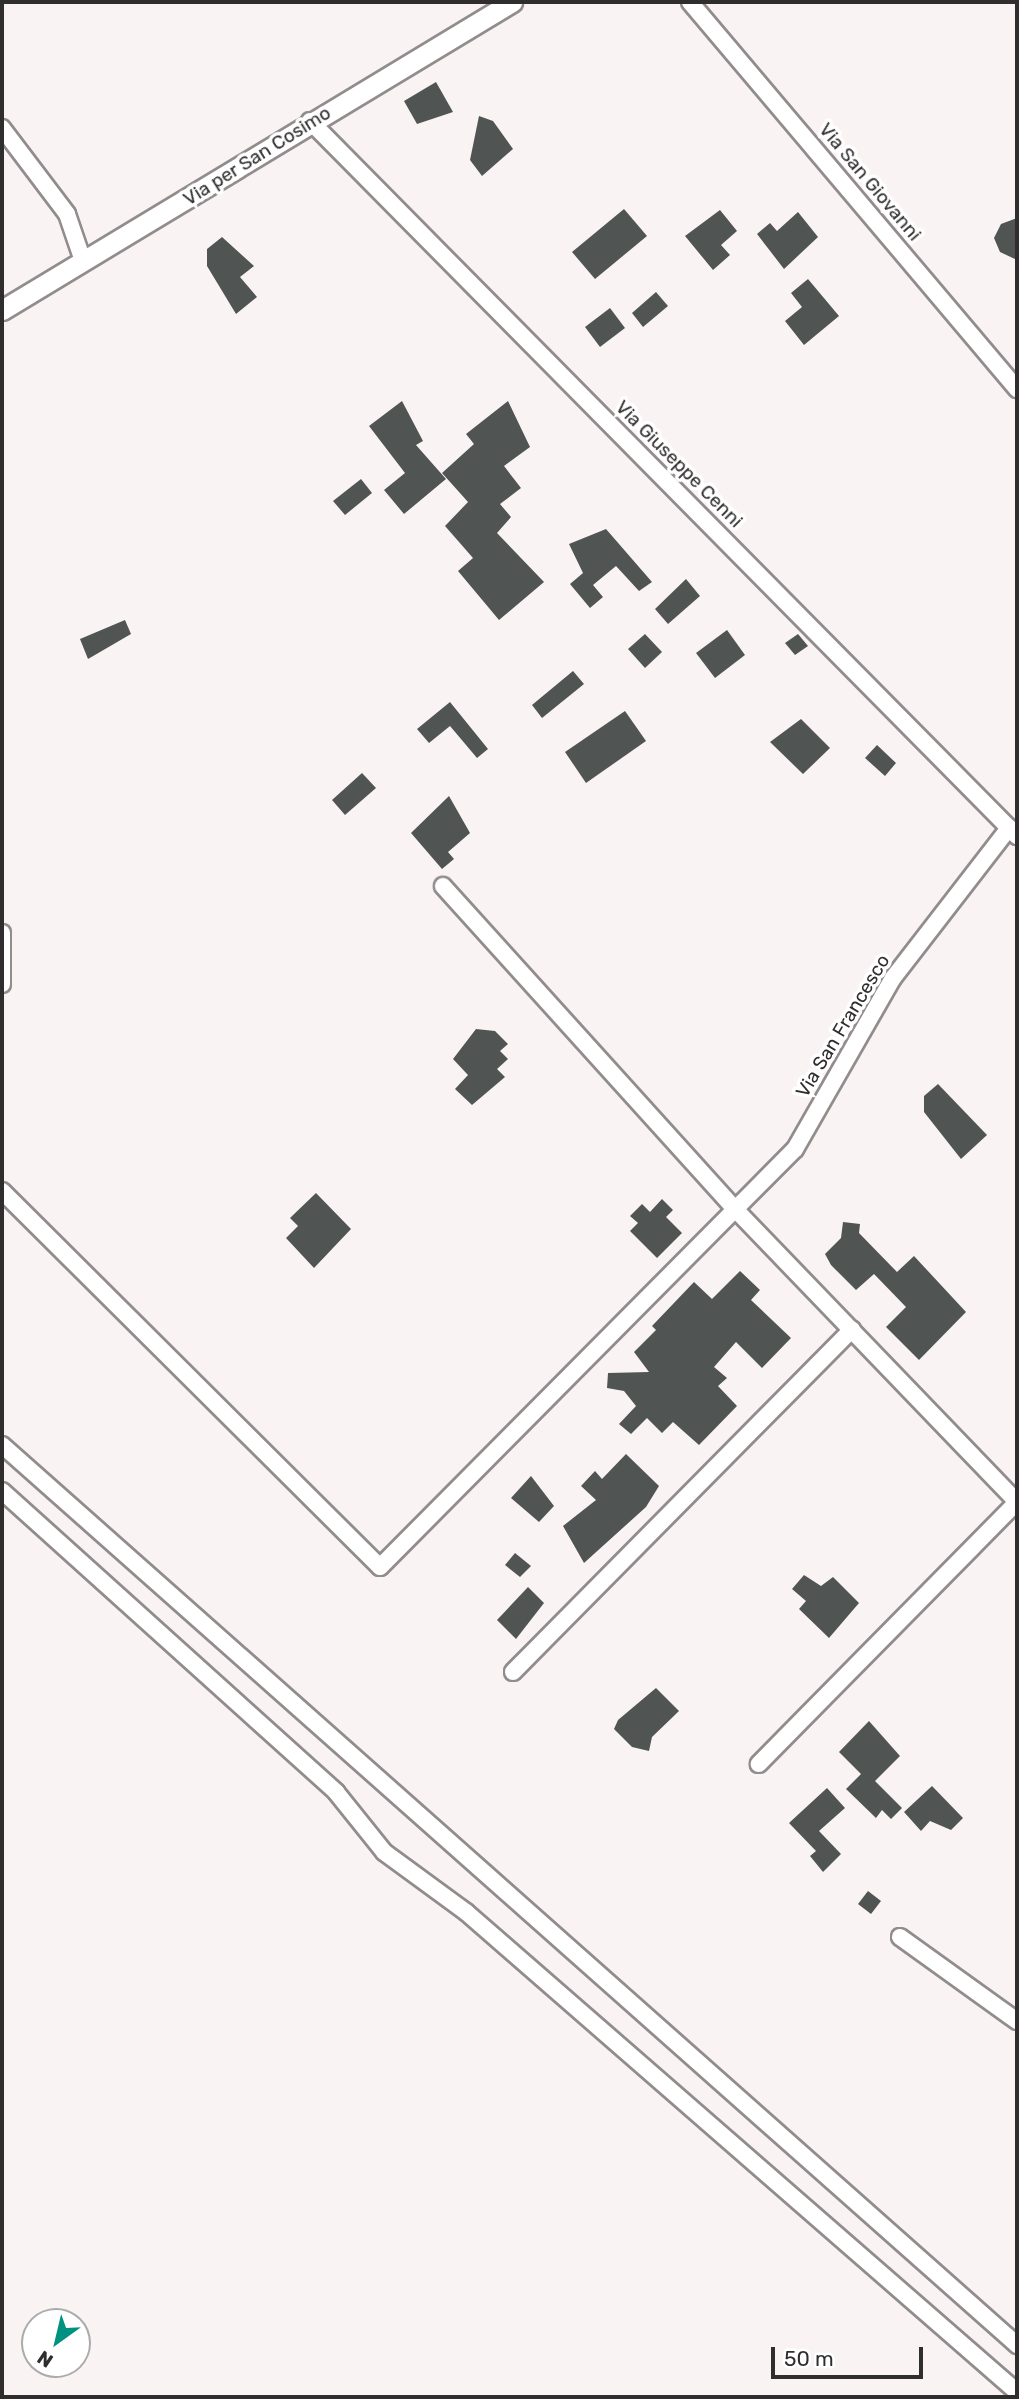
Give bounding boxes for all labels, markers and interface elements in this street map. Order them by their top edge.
street label: Via per San Cosimo [179,101,335,211]
street label: Via San Giovanni [814,118,926,246]
street label: Via Giuseppe Cenni [611,396,747,532]
street label: Via San Francesco [791,950,895,1102]
north arrow [21,2308,91,2378]
scale bar [774,2332,926,2376]
text: N [33,2346,57,2373]
text: 50 m [784,2346,834,2371]

